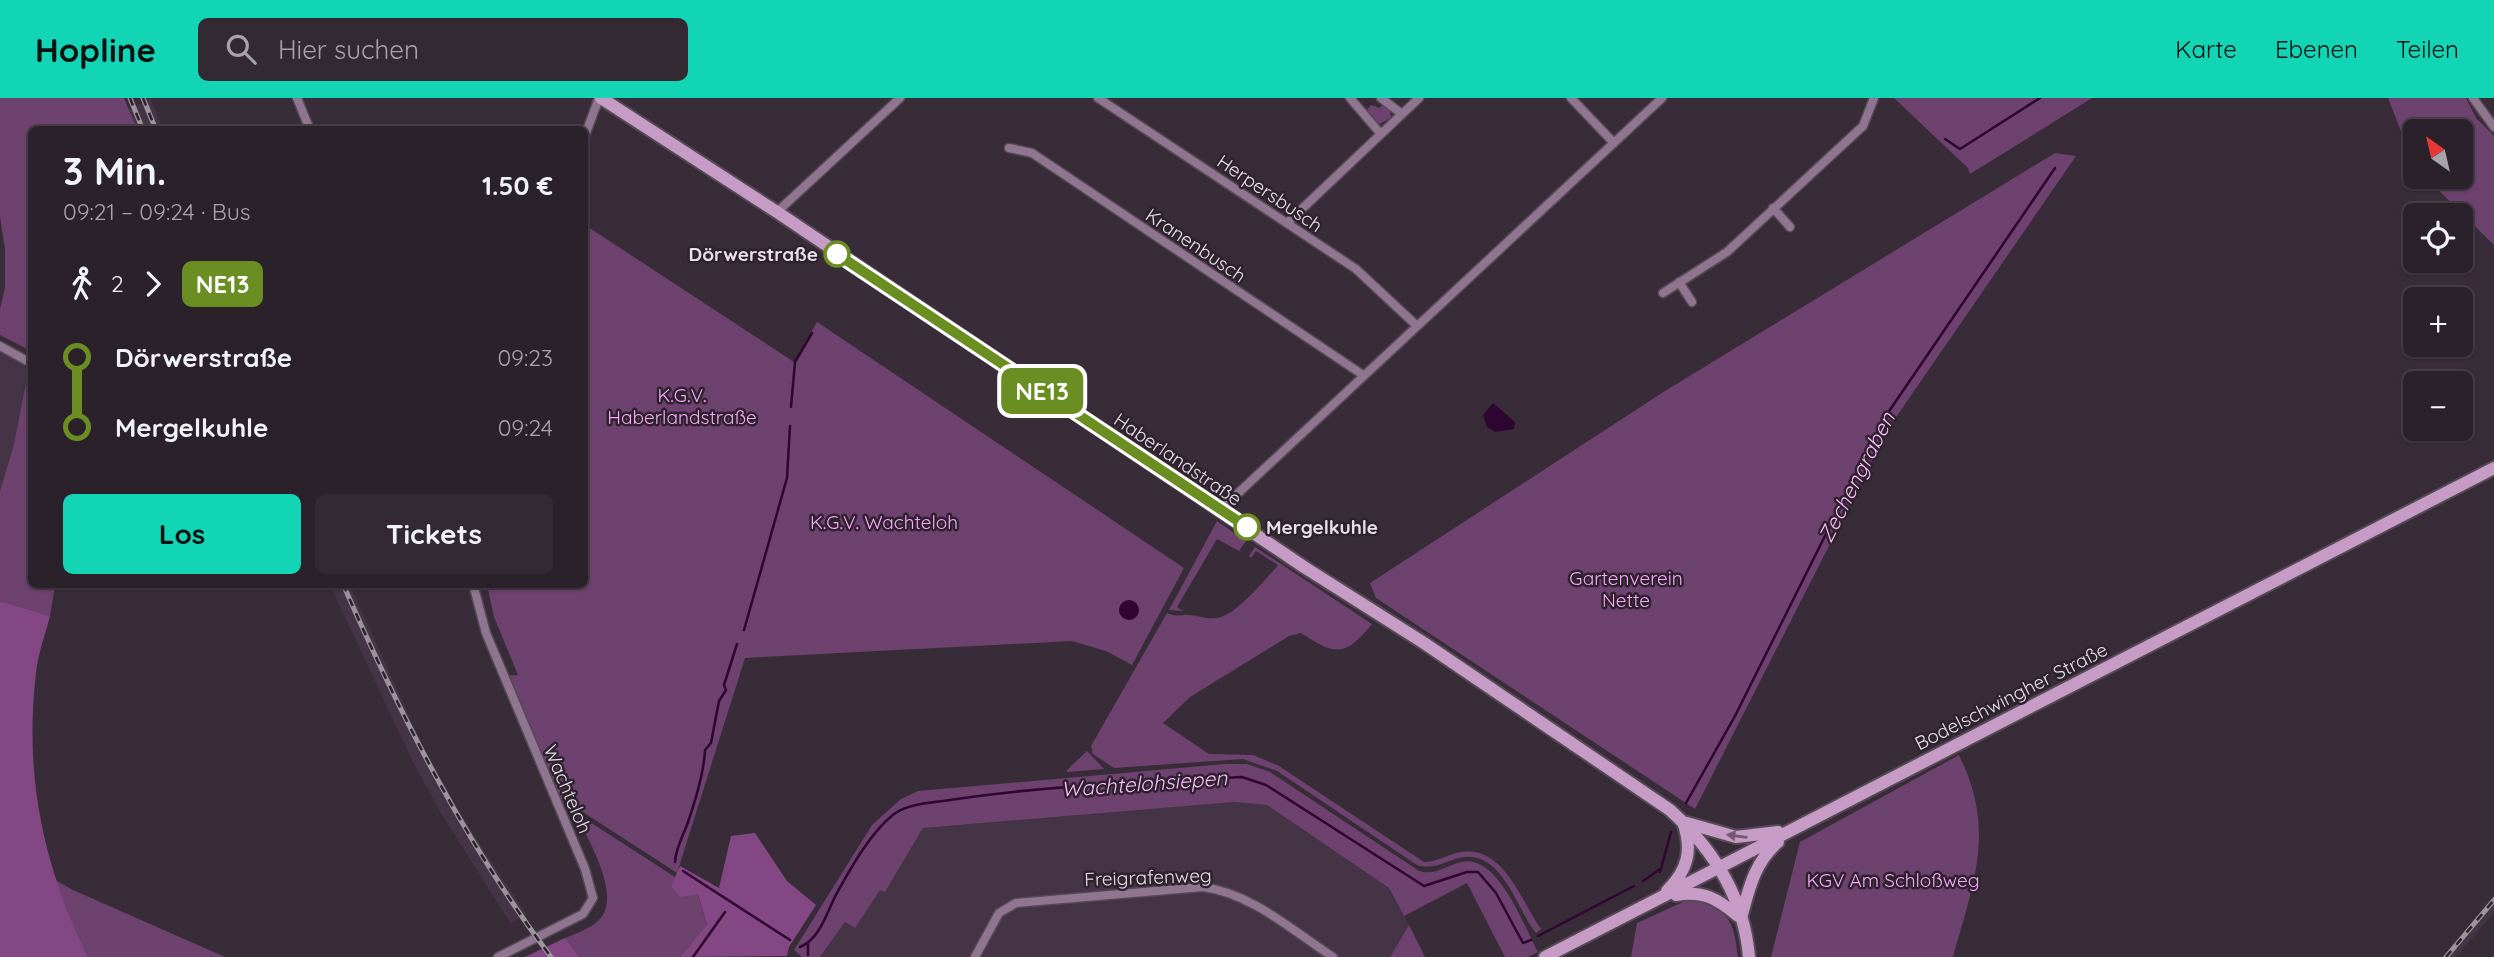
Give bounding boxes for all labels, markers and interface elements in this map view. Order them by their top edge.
search box [198,18,688,81]
text: Hopline [35,29,156,70]
icon: search [222,30,260,68]
text: Hier suchen [278,33,419,66]
text: Karte [2175,34,2237,64]
text: Ebenen [2275,34,2358,64]
text: Teilen [2396,34,2459,64]
north arrow [2403,119,2473,189]
map controls [2403,119,2473,441]
text: 3 Min. [63,147,166,195]
street label: Herpersbusch [1213,149,1327,237]
text: 1.50 € [482,169,553,202]
text: 09:21 – 09:24 · Bus [63,197,251,226]
street label: Kranenbusch [1141,203,1251,287]
button: locate [2403,203,2473,273]
marker: Dörwerstraße [824,241,850,267]
place label: Dörwerstraße [689,242,818,266]
icon: walk [63,265,101,303]
icon: forward [134,265,172,303]
text: 2 [111,269,124,298]
text: NE13 [196,269,249,299]
button: + [2403,287,2473,357]
text: Dörwerstraße [115,341,292,374]
text: 09:23 [497,343,553,372]
line badge: NE13 [993,368,1091,414]
button: − [2403,371,2473,441]
text: NE13 [1015,376,1069,406]
park label: K.G.V. Haberlandstraße [607,383,757,429]
street label: Haberlandstraße [1109,407,1247,511]
water label: Zechengraben [1812,407,1900,546]
text: Mergelkuhle [115,411,268,444]
text: 09:24 [498,413,553,442]
button: Los [63,494,301,574]
button: Tickets [315,494,553,574]
park label: K.G.V. Wachteloh [810,510,958,534]
marker: Mergelkuhle [1234,514,1260,540]
place label: Mergelkuhle [1266,515,1378,539]
park label: Gartenverein Nette [1569,566,1683,612]
street label: Bodelschwingher Straße [1911,637,2111,755]
street label: Wachteloh [539,741,597,837]
water label: Wachtelohsiepen [1060,764,1229,802]
one-way arrow [1726,831,1748,842]
street label: Freigrafenweg [1084,863,1212,891]
park label: KGV Am Schloßweg [1806,868,1980,892]

